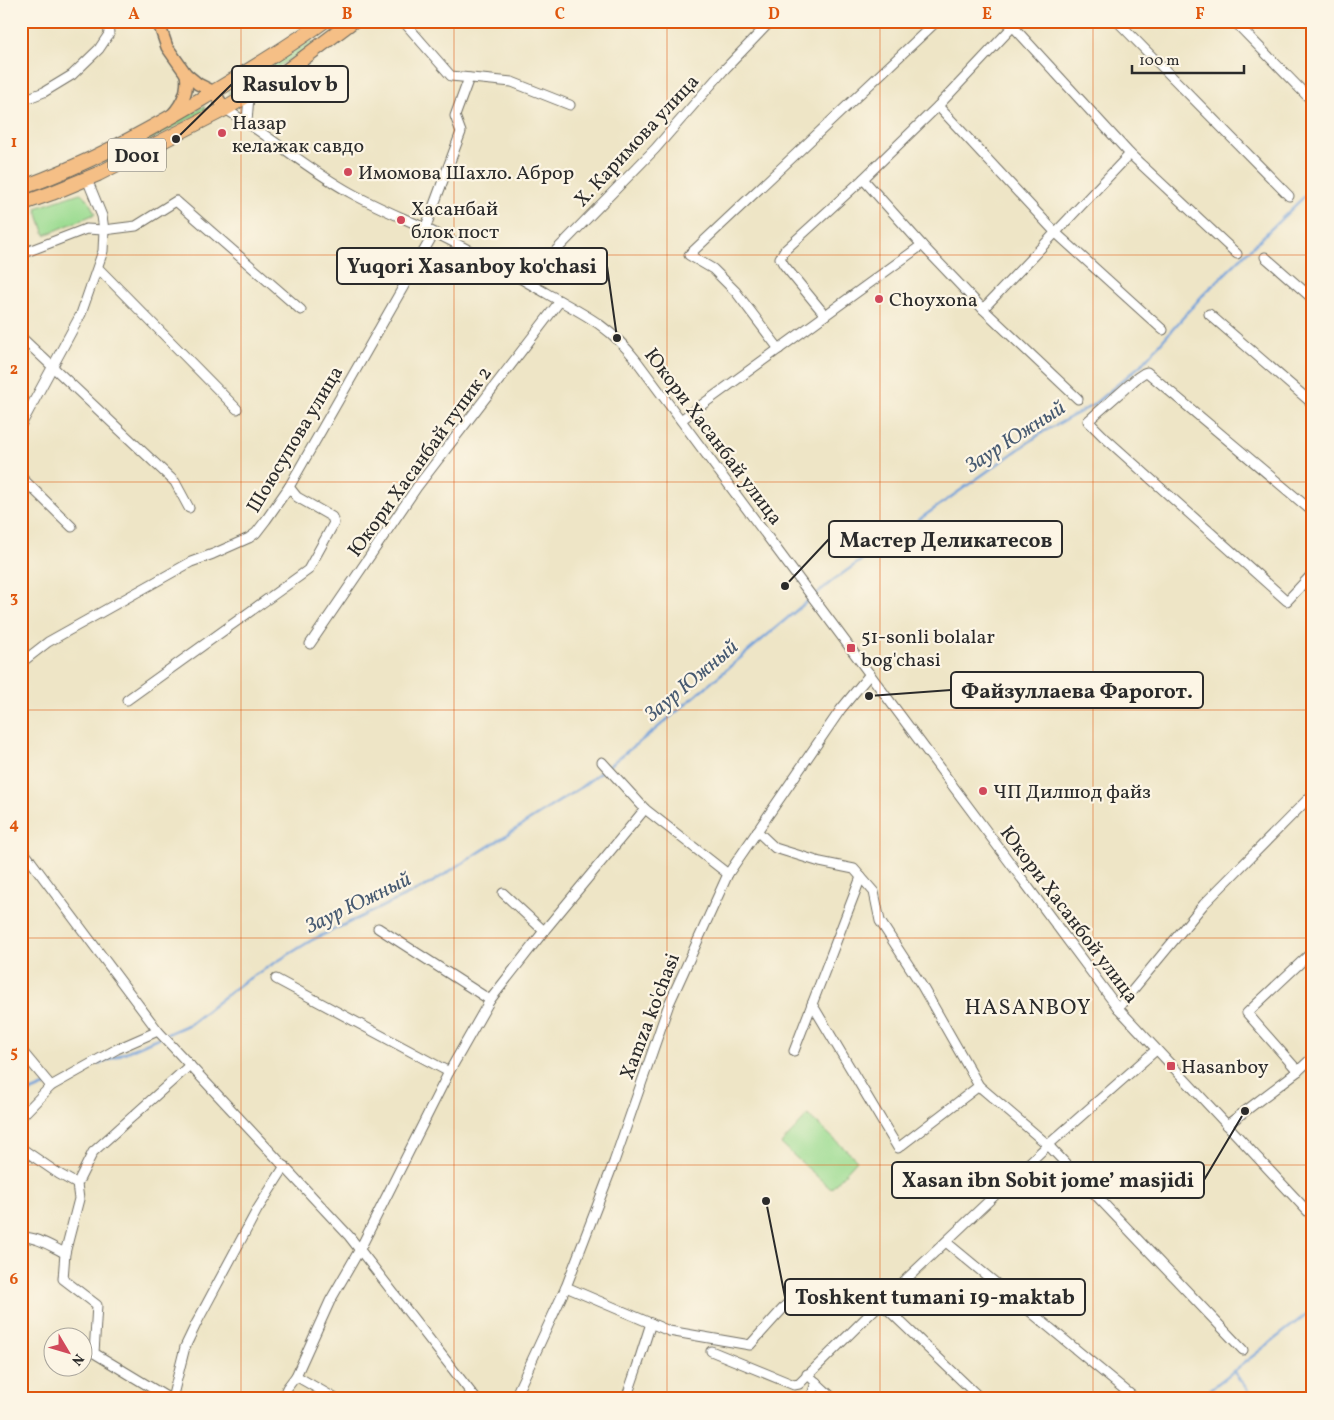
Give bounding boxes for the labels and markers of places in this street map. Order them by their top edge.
callout: Rasulov b [232,66,348,102]
place label: Назар келажак савдо [232,110,364,161]
marker: Назар келажак савдо [216,127,228,139]
place label: Имомова Шахло. Аброр [358,160,574,188]
marker: Имомова Шахло. Аброр [342,166,354,178]
place label: Хасанбай блок пост [411,196,499,247]
marker: Хасанбай блок пост [395,214,407,226]
callout: Yuqori Xasanboy ko'chasi [337,248,607,284]
place label: Choyxona [889,287,978,315]
marker: Choyxona [873,293,885,305]
callout: Мастер Деликатесов [829,521,1062,557]
place label: 51-sonli bolalar bog'chasi [861,624,995,675]
marker: 51-sonli bolalar bog'chasi [845,642,857,654]
callout: Файзуллаева Фарогот. [951,672,1203,708]
place label: ЧП Дилшод файз [993,779,1151,807]
marker: ЧП Дилшод файз [977,785,989,797]
place label: Hasanboy [1181,1054,1269,1082]
marker: Hasanboy [1165,1060,1177,1072]
callout: Xasan ibn Sobit jome’ masjidi [892,1162,1204,1198]
callout: Toshkent tumani 19-maktab [785,1279,1085,1315]

